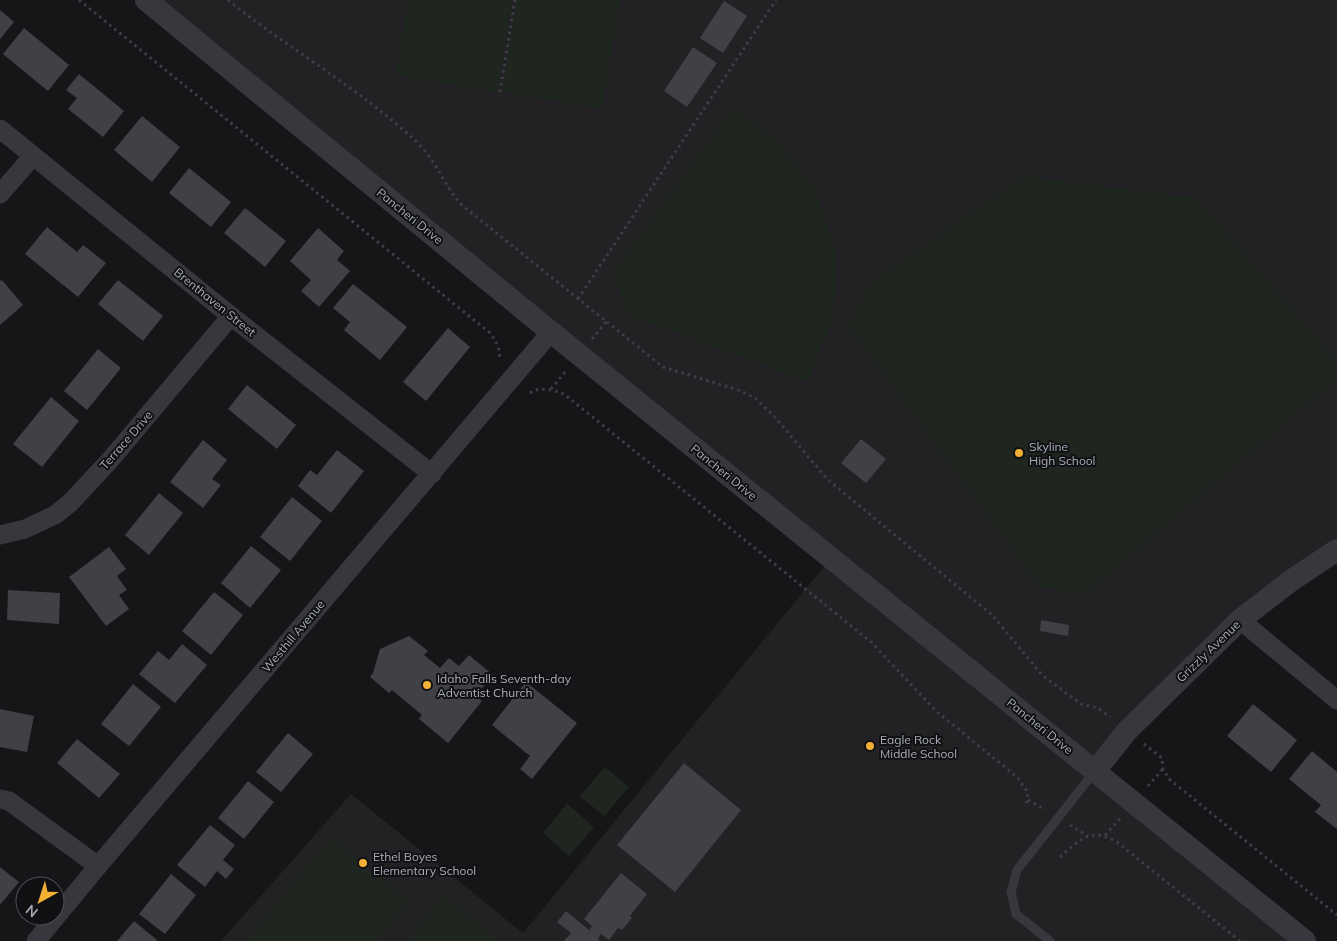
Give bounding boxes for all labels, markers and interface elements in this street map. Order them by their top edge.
street label: Pancheri Drive [374,185,446,247]
street label: Brenthaven Street [171,265,259,339]
street label: Terrace Drive [96,407,156,473]
place label: Skyline High School [1029,439,1095,468]
street label: Pancheri Drive [688,441,760,503]
marker: Skyline High School [1013,447,1025,459]
street label: Westhill Avenue [258,597,328,675]
street label: Grizzly Avenue [1173,617,1243,685]
place label: Idaho Falls Seventh-day Adventist Church [437,671,572,700]
marker: Idaho Falls Seventh-day Adventist Church [421,679,433,691]
street label: Pancheri Drive [1004,695,1076,757]
place label: Eagle Rock Middle School [880,732,957,761]
marker: Eagle Rock Middle School [864,740,876,752]
place label: Ethel Boyes Elementary School [373,849,476,878]
marker: Ethel Boyes Elementary School [357,857,369,869]
north arrow [15,876,65,926]
text: N [22,901,42,921]

